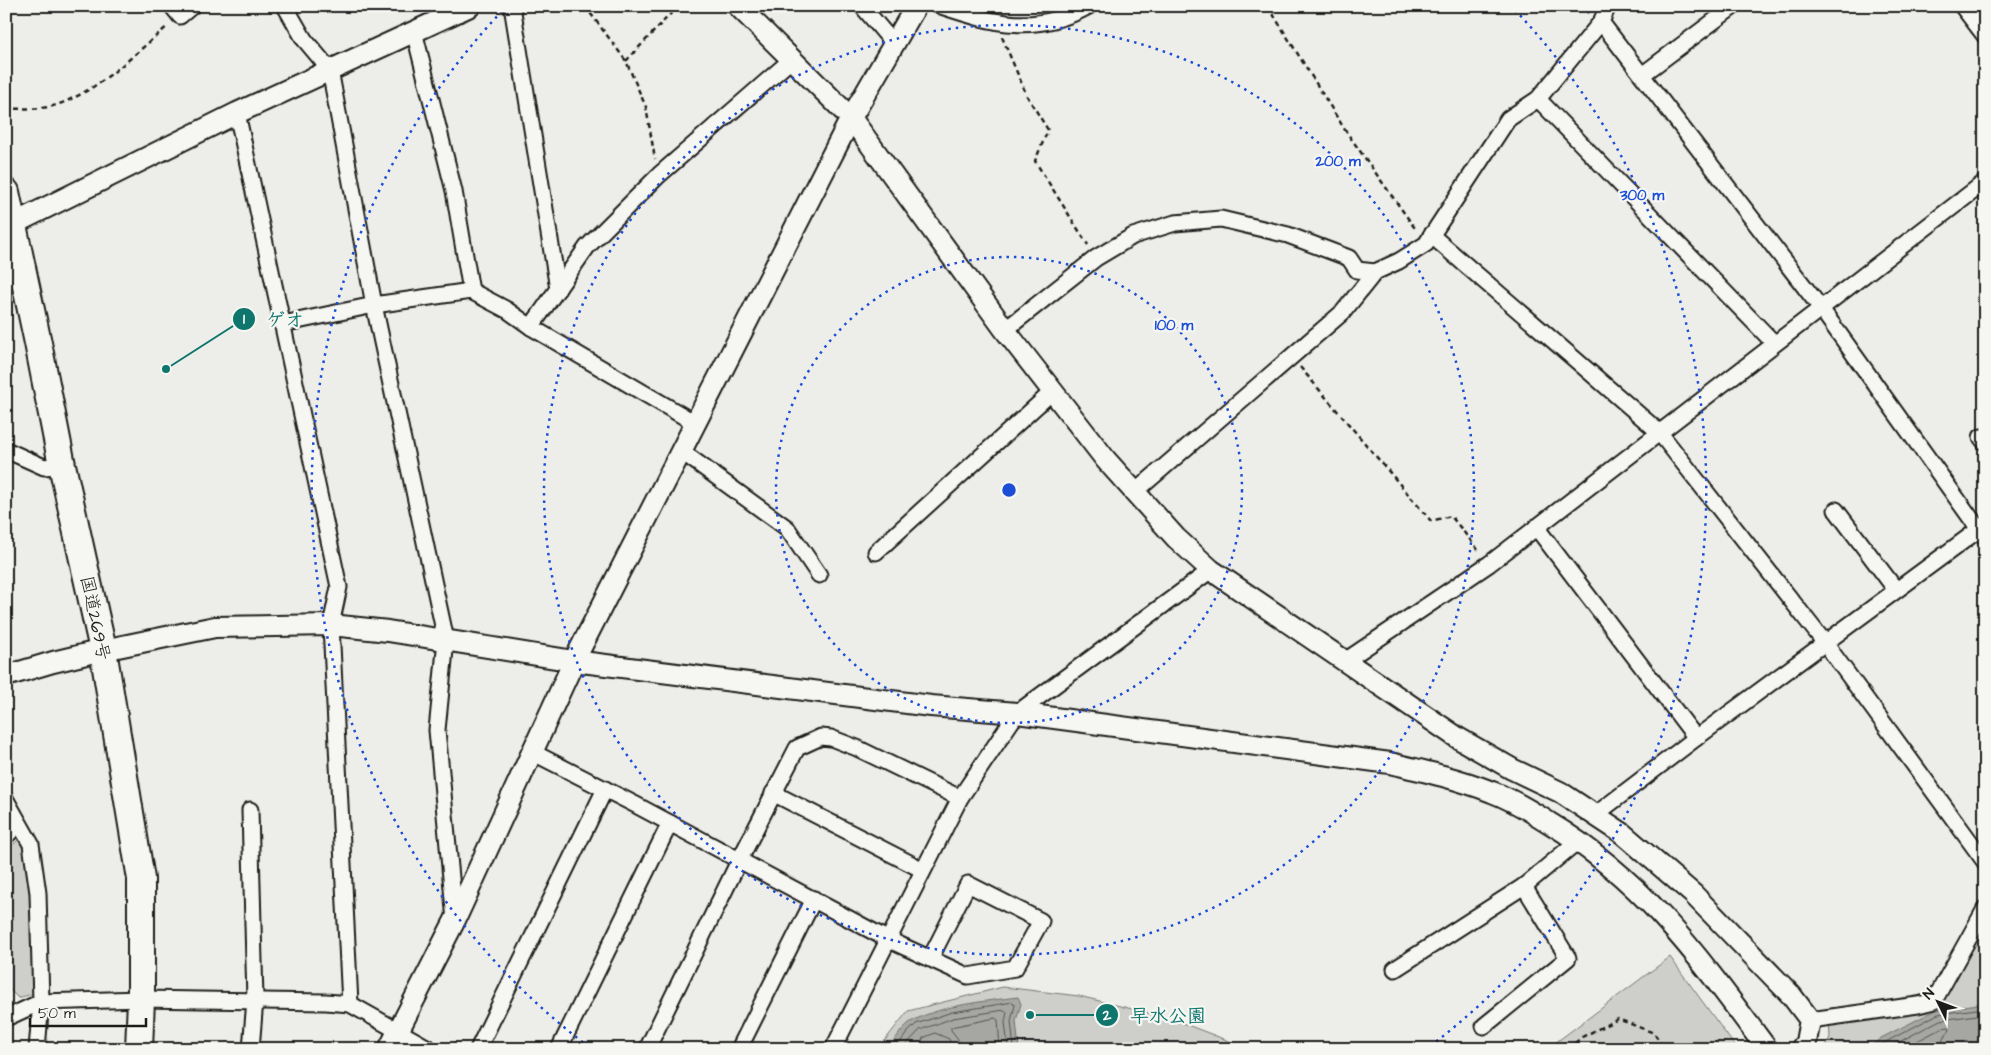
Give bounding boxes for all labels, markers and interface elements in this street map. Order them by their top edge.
text: 200 m [1314,151,1361,172]
text: 300 m [1619,185,1664,206]
callout: ゲオ [231,302,314,336]
text: ゲオ [266,307,304,334]
text: 1 [243,309,245,330]
text: 100 m [1155,315,1194,336]
centre of rings [1000,481,1018,499]
street label: 国道269号 [74,573,116,663]
north arrow [1914,978,1964,1028]
text: N [1919,984,1940,1004]
scale bar [30,995,146,1027]
callout: 早水公園 [1095,998,1216,1032]
text: 50 m [38,1003,76,1024]
text: 早水公園 [1130,1003,1206,1030]
text: 2 [1102,1005,1112,1026]

